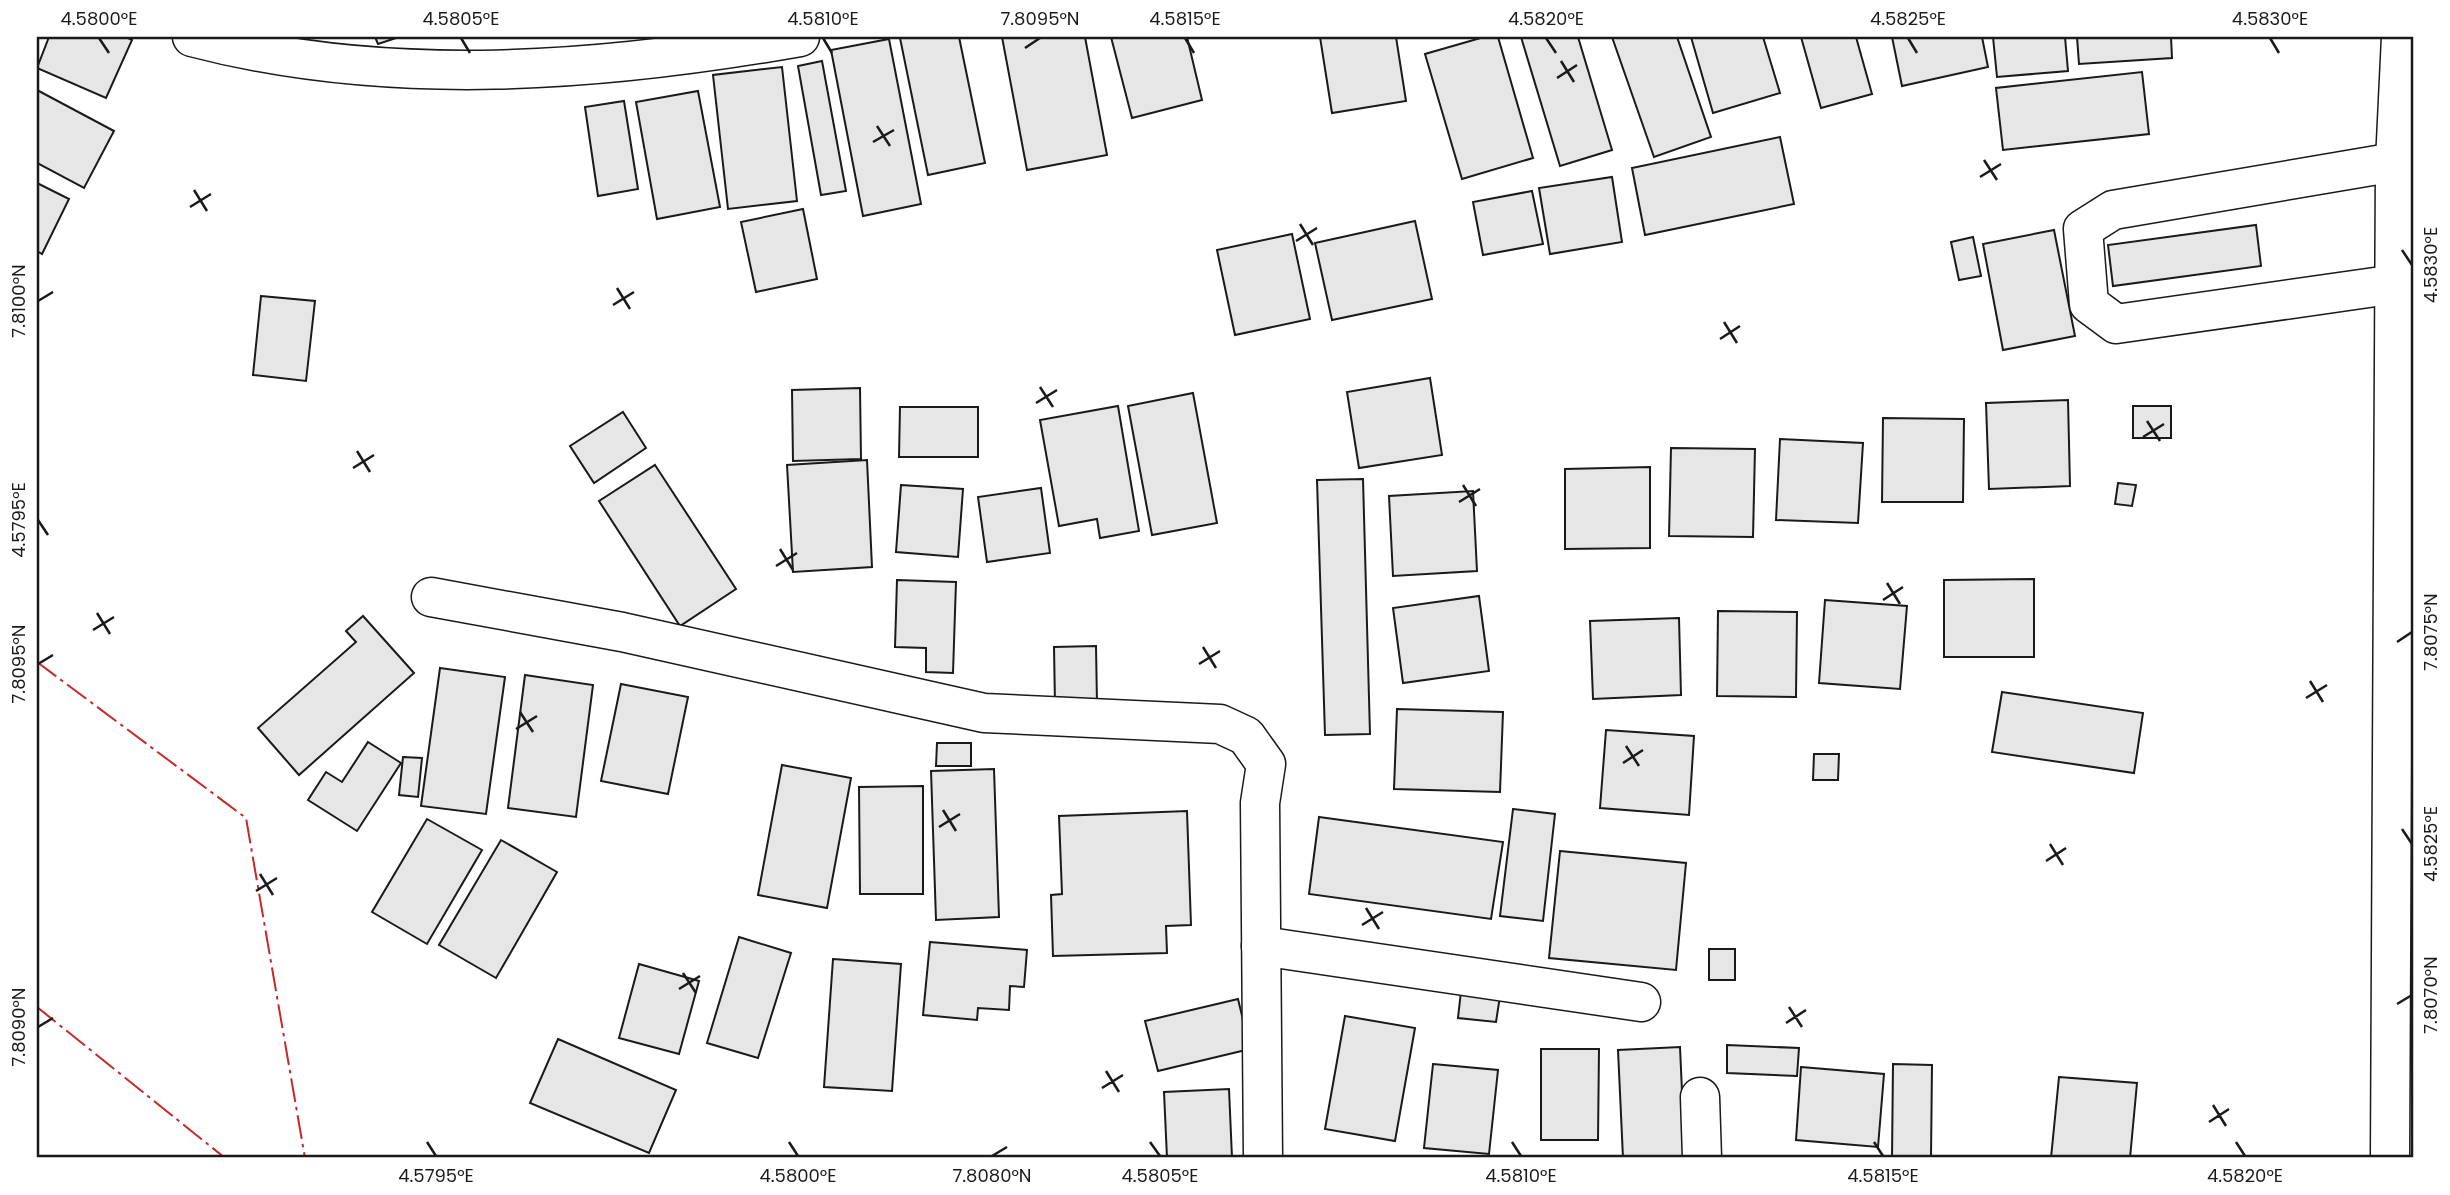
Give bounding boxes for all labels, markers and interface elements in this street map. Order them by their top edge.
text: 4.5800°E [61,6,138,31]
text: 4.5805°E [423,6,500,31]
text: 4.5810°E [787,6,859,31]
text: 7.8095°N [1001,6,1079,31]
text: 4.5815°E [1149,6,1221,31]
text: 4.5820°E [1508,6,1584,31]
text: 4.5825°E [1870,6,1946,31]
text: 4.5830°E [2232,6,2308,31]
text: 4.5830°E [2418,227,2443,303]
text: 7.8100°N [6,264,31,338]
text: 4.5795°E [6,482,31,558]
text: 7.8075°N [2418,593,2443,671]
text: 7.8095°N [6,625,31,703]
text: 4.5825°E [2418,806,2443,882]
text: 7.8070°N [2418,956,2443,1034]
text: 7.8090°N [6,988,31,1066]
text: 4.5795°E [398,1163,474,1188]
text: 4.5800°E [760,1163,837,1188]
text: 7.8080°N [953,1163,1031,1188]
text: 4.5805°E [1122,1163,1199,1188]
text: 4.5810°E [1485,1163,1557,1188]
text: 4.5815°E [1847,1163,1919,1188]
text: 4.5820°E [2207,1163,2283,1188]

